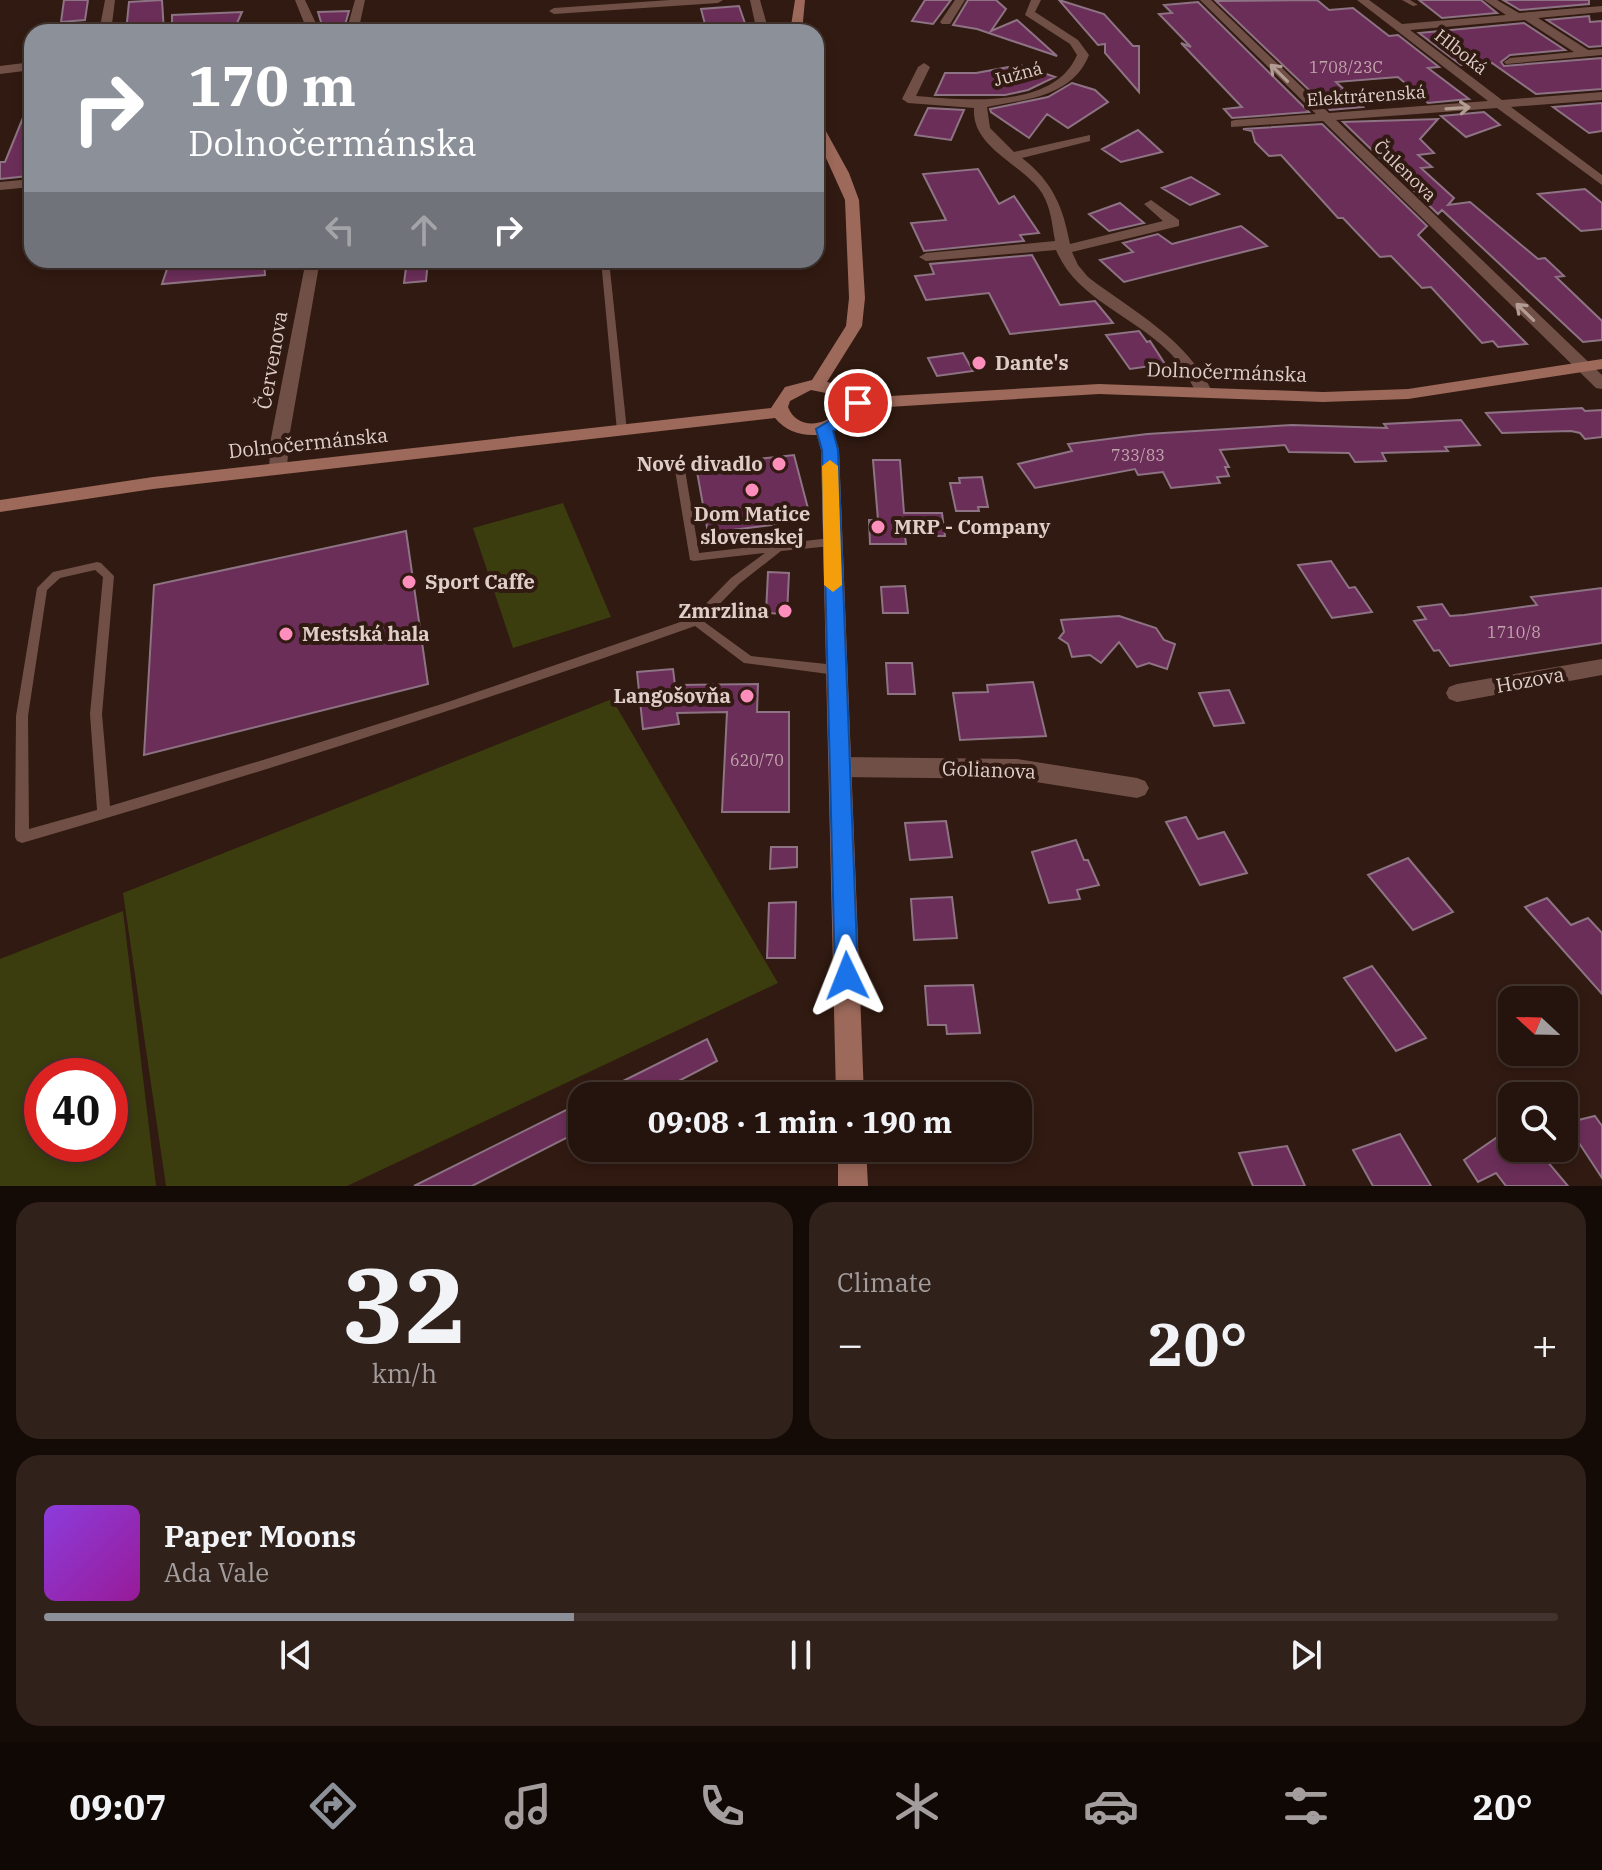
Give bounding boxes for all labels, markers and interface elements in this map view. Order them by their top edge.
street label: Hlboká [1430,24,1493,80]
text: 170 m [188,49,356,121]
icon: right [56,56,160,160]
street label: Južná [991,56,1045,91]
house number: 1708/23C [1309,57,1383,77]
one-way arrow [1270,64,1289,83]
street label: Elektrárenská [1306,80,1426,111]
one-way arrow [1444,100,1471,115]
text: Dolnočermánska [188,119,477,166]
street label: Čulenova [1369,134,1442,206]
icon: left [318,208,362,252]
icon: ahead [402,208,446,252]
icon: right [486,208,530,252]
one-way arrow [1516,304,1536,322]
street label: Červenova [250,309,293,411]
place label: Dante's [995,349,1069,376]
marker: Dante's [970,354,988,372]
street label: Dolnočermánska [1146,355,1308,388]
pin [824,369,892,437]
icon: arrive [836,381,880,425]
street label: Dolnočermánska [227,421,389,464]
house number: 733/83 [1111,445,1165,465]
place label: Nové divadlo [637,450,763,477]
marker: Nové divadlo [770,455,788,473]
marker: Dom Matice slovenskej [743,481,761,499]
place label: Dom Matice slovenskej [694,500,810,550]
place label: MRP - Company [894,513,1051,540]
marker: MRP - Company [869,518,887,536]
place label: Sport Caffe [425,568,535,595]
marker: Sport Caffe [400,573,418,591]
place label: Zmrzlina [678,597,769,624]
marker: Zmrzlina [776,602,794,620]
place label: Mestská hala [302,620,430,647]
house number: 1710/8 [1487,622,1541,642]
marker: Mestská hala [277,625,295,643]
street label: Hozova [1493,660,1566,699]
place label: Langošovňa [613,682,731,709]
marker: Langošovňa [738,687,756,705]
house number: 620/70 [730,750,784,770]
street label: Golianova [942,754,1037,785]
position arrow [805,934,889,1018]
north arrow [1498,986,1578,1066]
map controls [1498,986,1578,1162]
speed limit sign: 40 [24,1058,128,1162]
button: search [1498,1082,1578,1162]
text: 09:08 · 1 min · 190 m [648,1102,952,1141]
text: 32 [342,1236,467,1372]
text: Climate [837,1265,932,1299]
text: 20° [1147,1304,1248,1383]
text: − [837,1315,863,1372]
text: + [1532,1315,1558,1372]
text: km/h [372,1356,437,1390]
text: Paper Moons [164,1516,356,1555]
text: Ada Vale [164,1555,269,1589]
icon: previous [274,1633,318,1677]
icon: pause [779,1633,823,1677]
icon: next [1284,1633,1328,1677]
icon: directions [305,1778,361,1834]
icon: music [500,1778,556,1834]
icon: phone [694,1778,750,1834]
icon: climate [889,1778,945,1834]
icon: car [1083,1778,1139,1834]
icon: filters [1278,1778,1334,1834]
text: 09:07 [69,1783,167,1830]
text: 20° [1473,1783,1533,1830]

